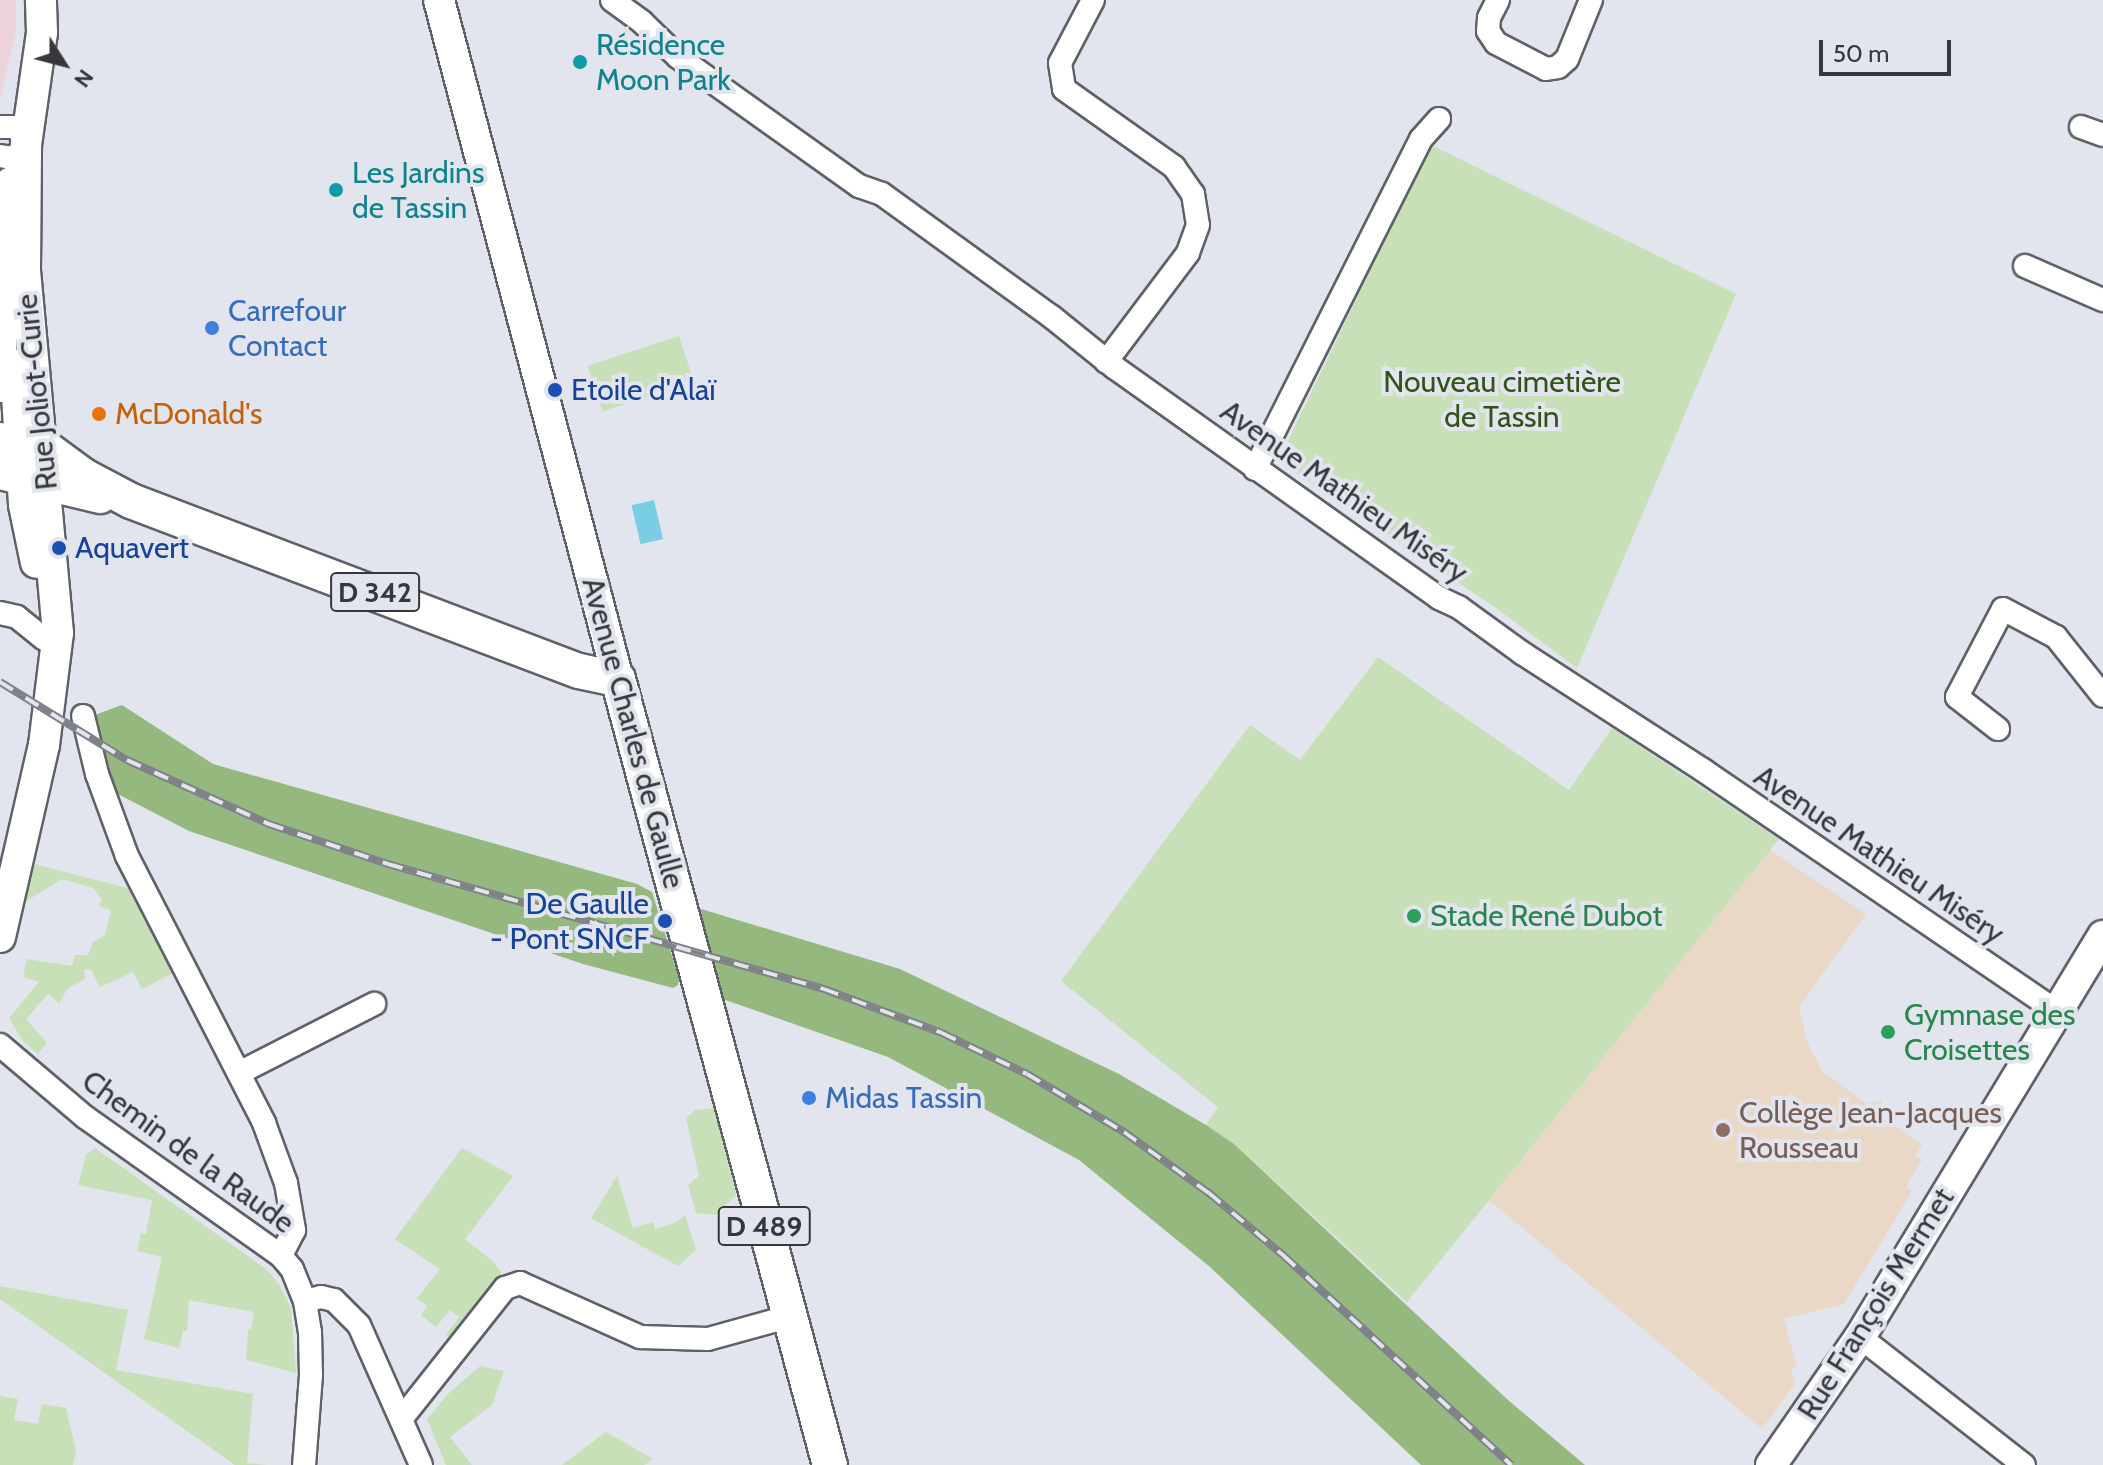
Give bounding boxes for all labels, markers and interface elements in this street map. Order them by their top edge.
north arrow [24,24,104,104]
scale bar [1823,24,1955,74]
place label: Résidence Moon Park [596,27,731,98]
text: 50 m [1833,39,1889,68]
marker: Résidence Moon Park [571,53,589,71]
text: N [68,64,99,93]
place label: Les Jardins de Tassin [352,155,484,226]
marker: Les Jardins de Tassin [327,181,345,199]
street label: Rue Joliot-Curie [9,292,65,492]
place label: Carrefour Contact [228,293,346,364]
marker: Carrefour Contact [203,319,221,337]
park label: Nouveau cimetière de Tassin [1383,364,1621,434]
place label: Etoile d'Alaï [571,372,716,408]
marker: Etoile d'Alaï [546,381,564,399]
street label: Avenue Mathieu Miséry [1213,393,1475,591]
place label: McDonald's [115,396,262,432]
marker: McDonald's [90,405,108,423]
place label: Aquavert [75,530,189,566]
marker: Aquavert [50,539,68,557]
road number: D 342 [329,568,421,616]
street label: Avenue Charles de Gaulle [574,574,692,892]
street label: Avenue Mathieu Miséry [1747,758,2011,952]
place label: De Gaulle - Pont SNCF [490,886,649,956]
place label: Stade René Dubot [1430,898,1662,934]
marker: Stade René Dubot [1405,907,1423,925]
marker: De Gaulle - Pont SNCF [656,912,674,930]
place label: Gymnase des Croisettes [1904,997,2075,1068]
marker: Gymnase des Croisettes [1879,1023,1897,1041]
street label: Chemin de la Raude [75,1063,301,1241]
place label: Midas Tassin [825,1080,982,1116]
marker: Midas Tassin [800,1089,818,1107]
place label: Collège Jean-Jacques Rousseau [1739,1095,2002,1166]
marker: Collège Jean-Jacques Rousseau [1714,1121,1732,1139]
street label: Rue François Mermet [1790,1182,1962,1426]
road number: D 489 [716,1202,812,1250]

